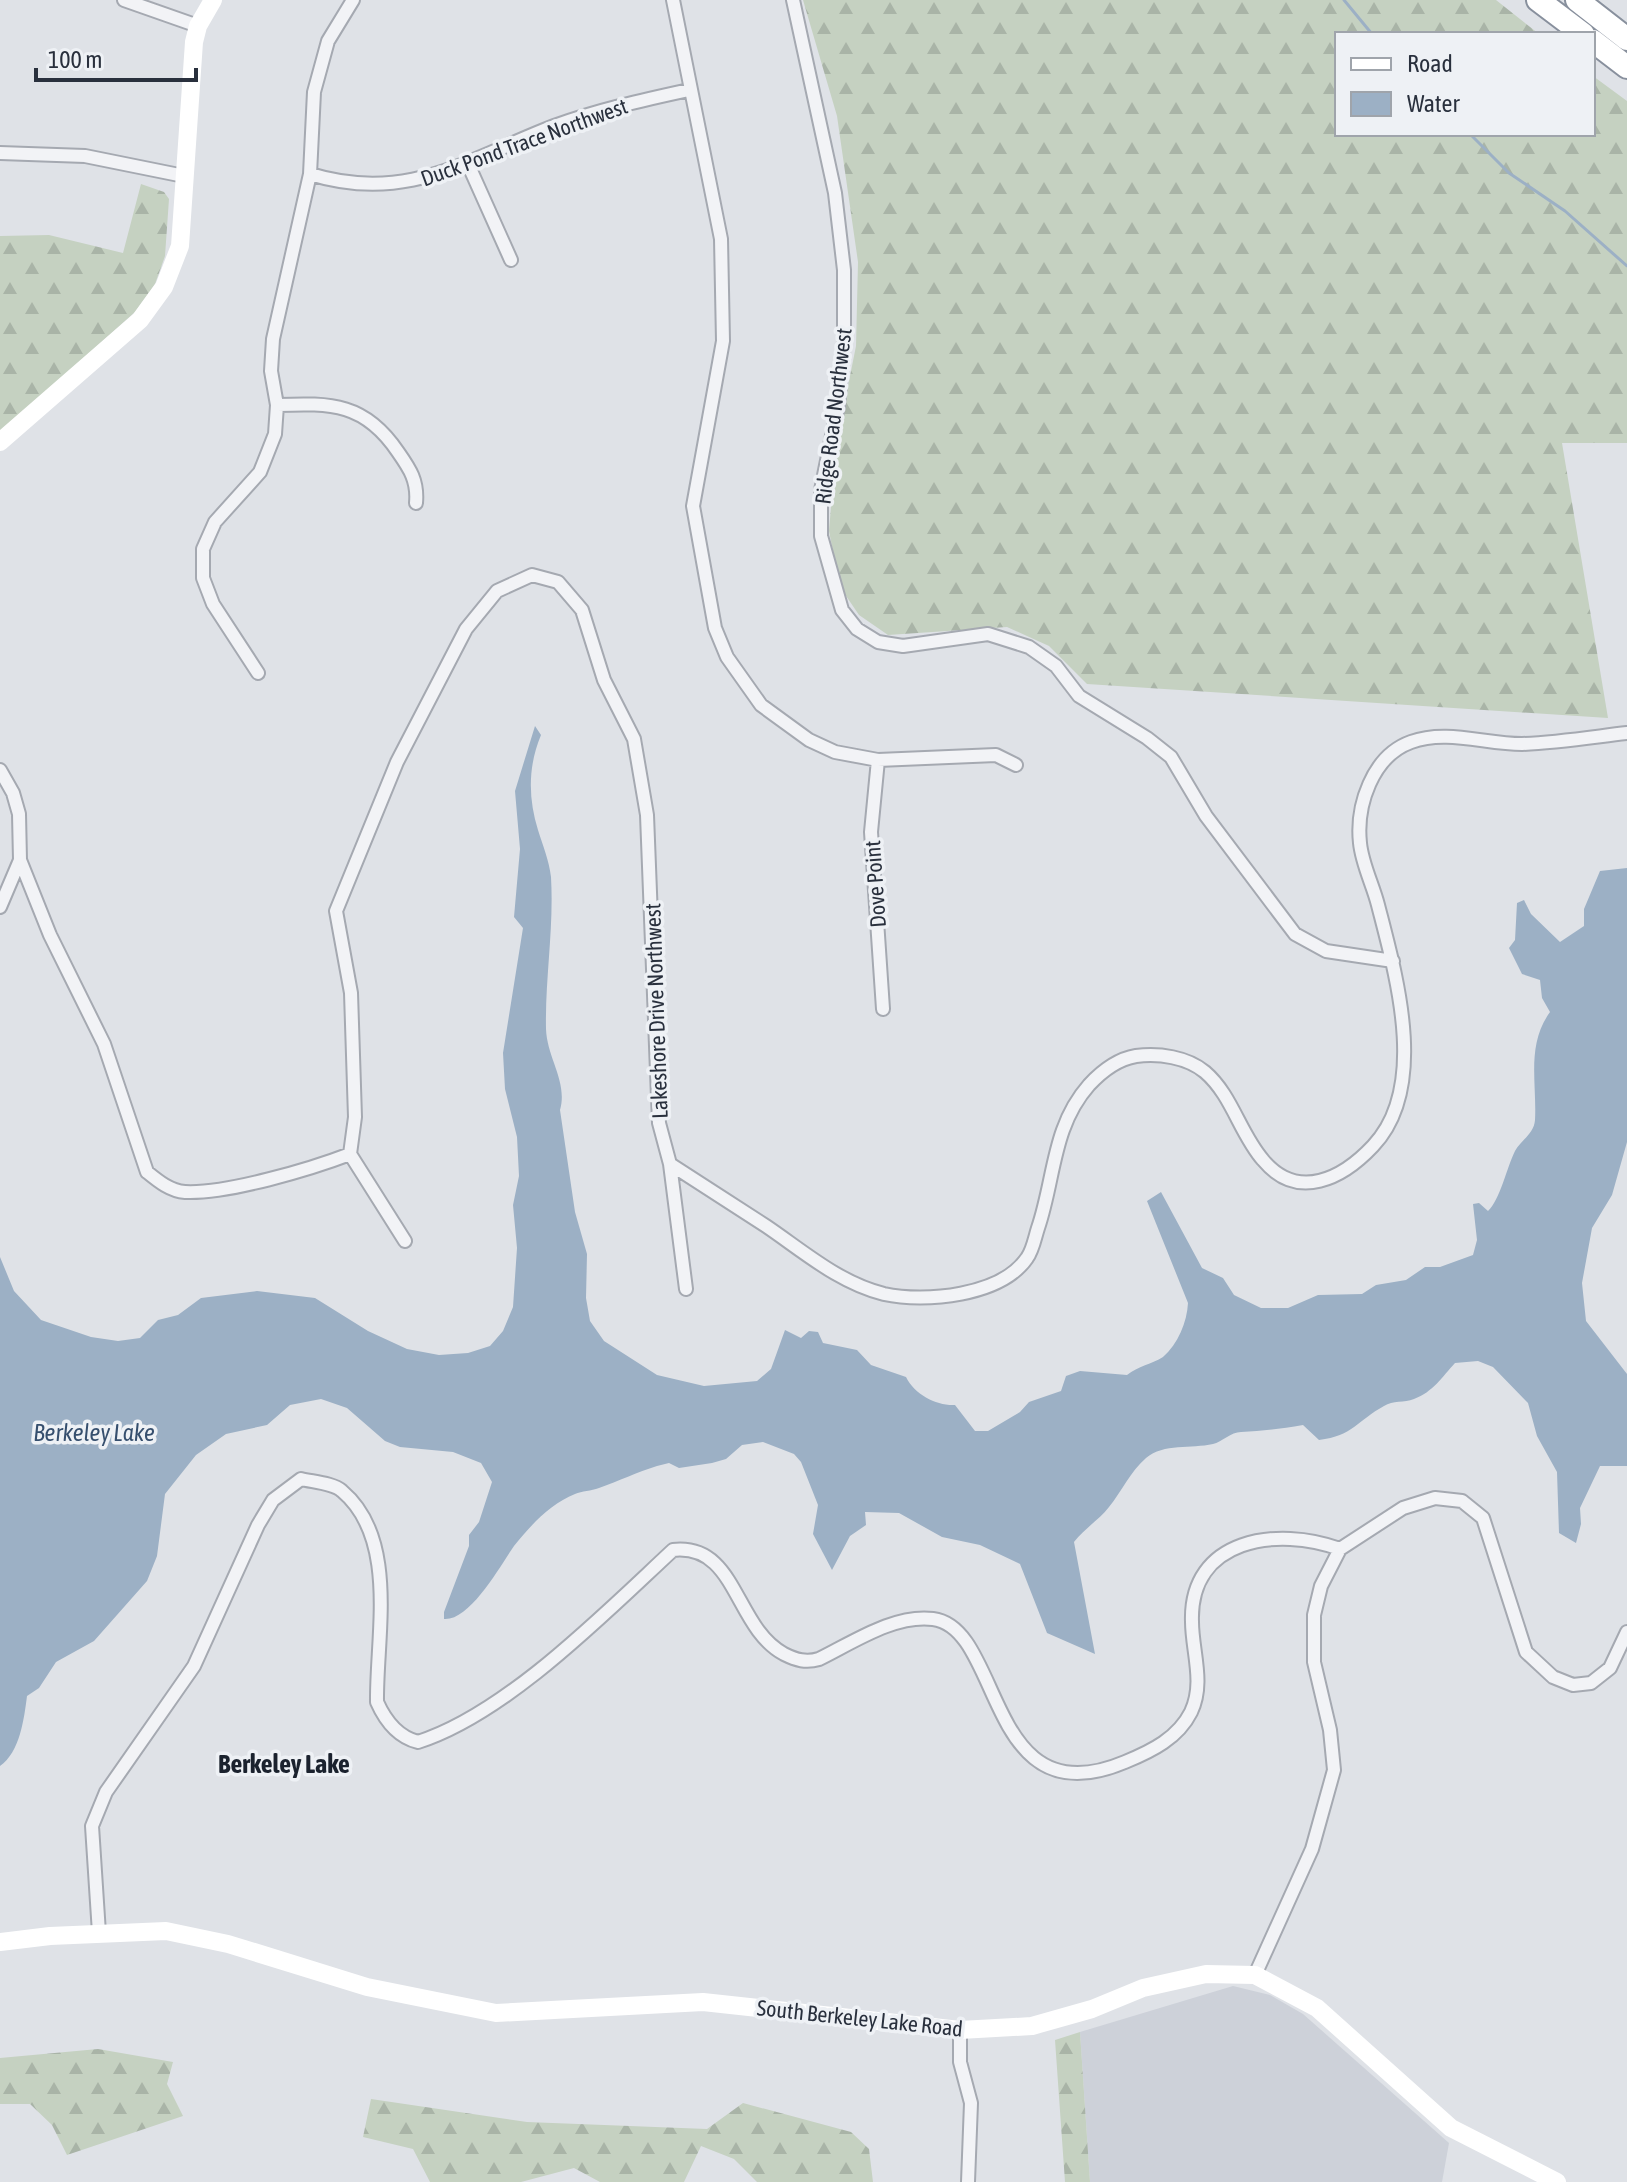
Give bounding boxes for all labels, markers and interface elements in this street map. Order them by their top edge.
scale bar [36,32,196,82]
legend [1335,32,1595,136]
text: 100 m [48,46,102,73]
text: Road [1407,50,1453,77]
text: Water [1407,90,1460,117]
street label: Duck Pond Trace Northwest [417,92,631,192]
street label: Ridge Road Northwest [809,327,857,505]
street label: Dove Point [859,840,891,928]
street label: Lakeshore Drive Northwest [639,903,673,1119]
water label: Berkeley Lake [33,1419,155,1446]
district label: Berkeley Lake [218,1749,350,1779]
street label: South Berkeley Lake Road [756,1994,964,2042]

